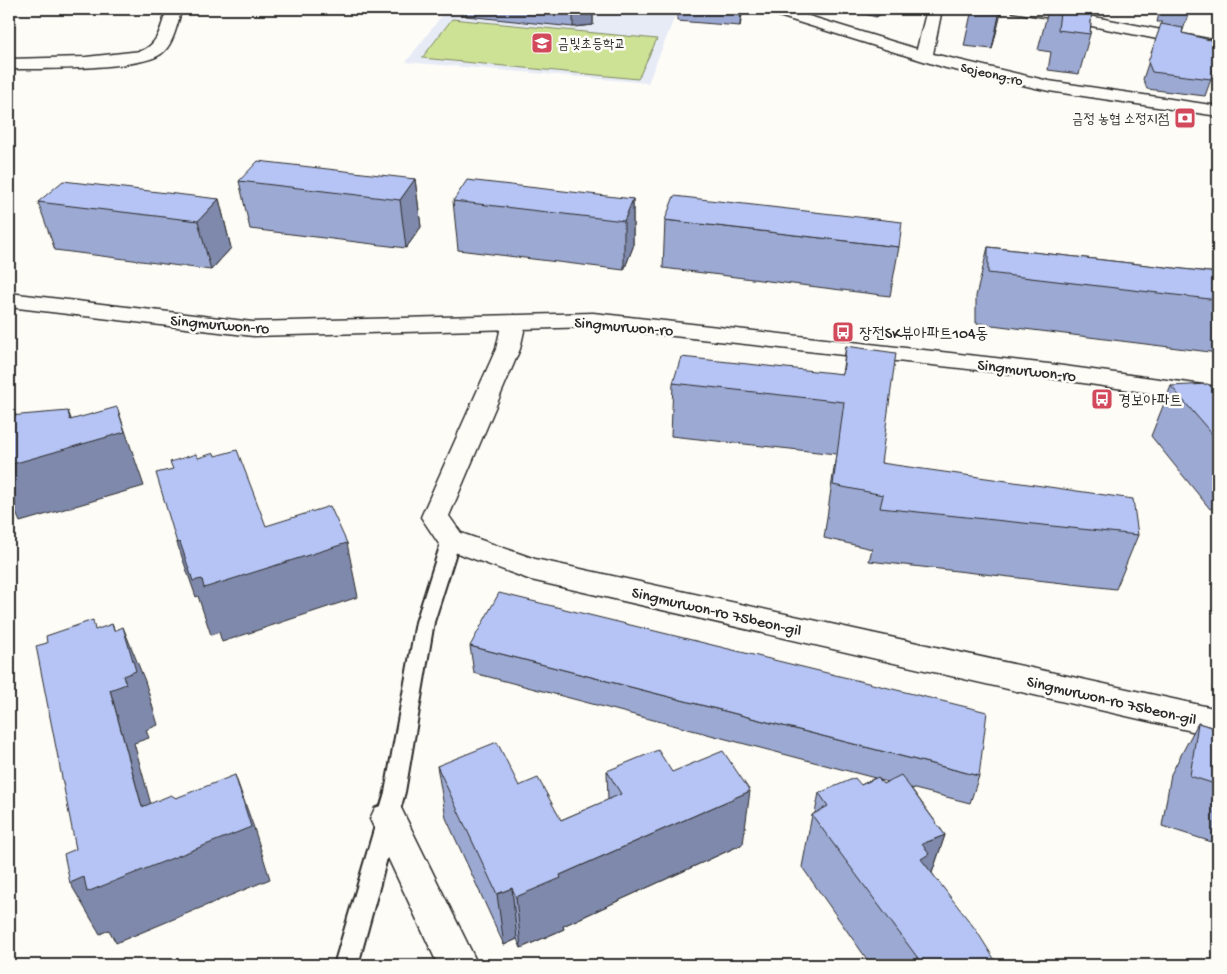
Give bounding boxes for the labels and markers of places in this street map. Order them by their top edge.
school or university icon: 금빛초등학교 [530,31,554,55]
place label: 금빛초등학교 [558,37,626,54]
bank icon: 금정 농협 소정지점 [1173,106,1197,130]
place label: 금정 농협 소정지점 [1072,112,1169,129]
bus stop icon: 장전SK뷰아파트104동 [831,320,855,344]
place label: 장전SK뷰아파트104동 [859,326,988,345]
bus stop icon: 경보아파트 [1090,387,1114,411]
place label: 경보아파트 [1118,393,1182,412]

